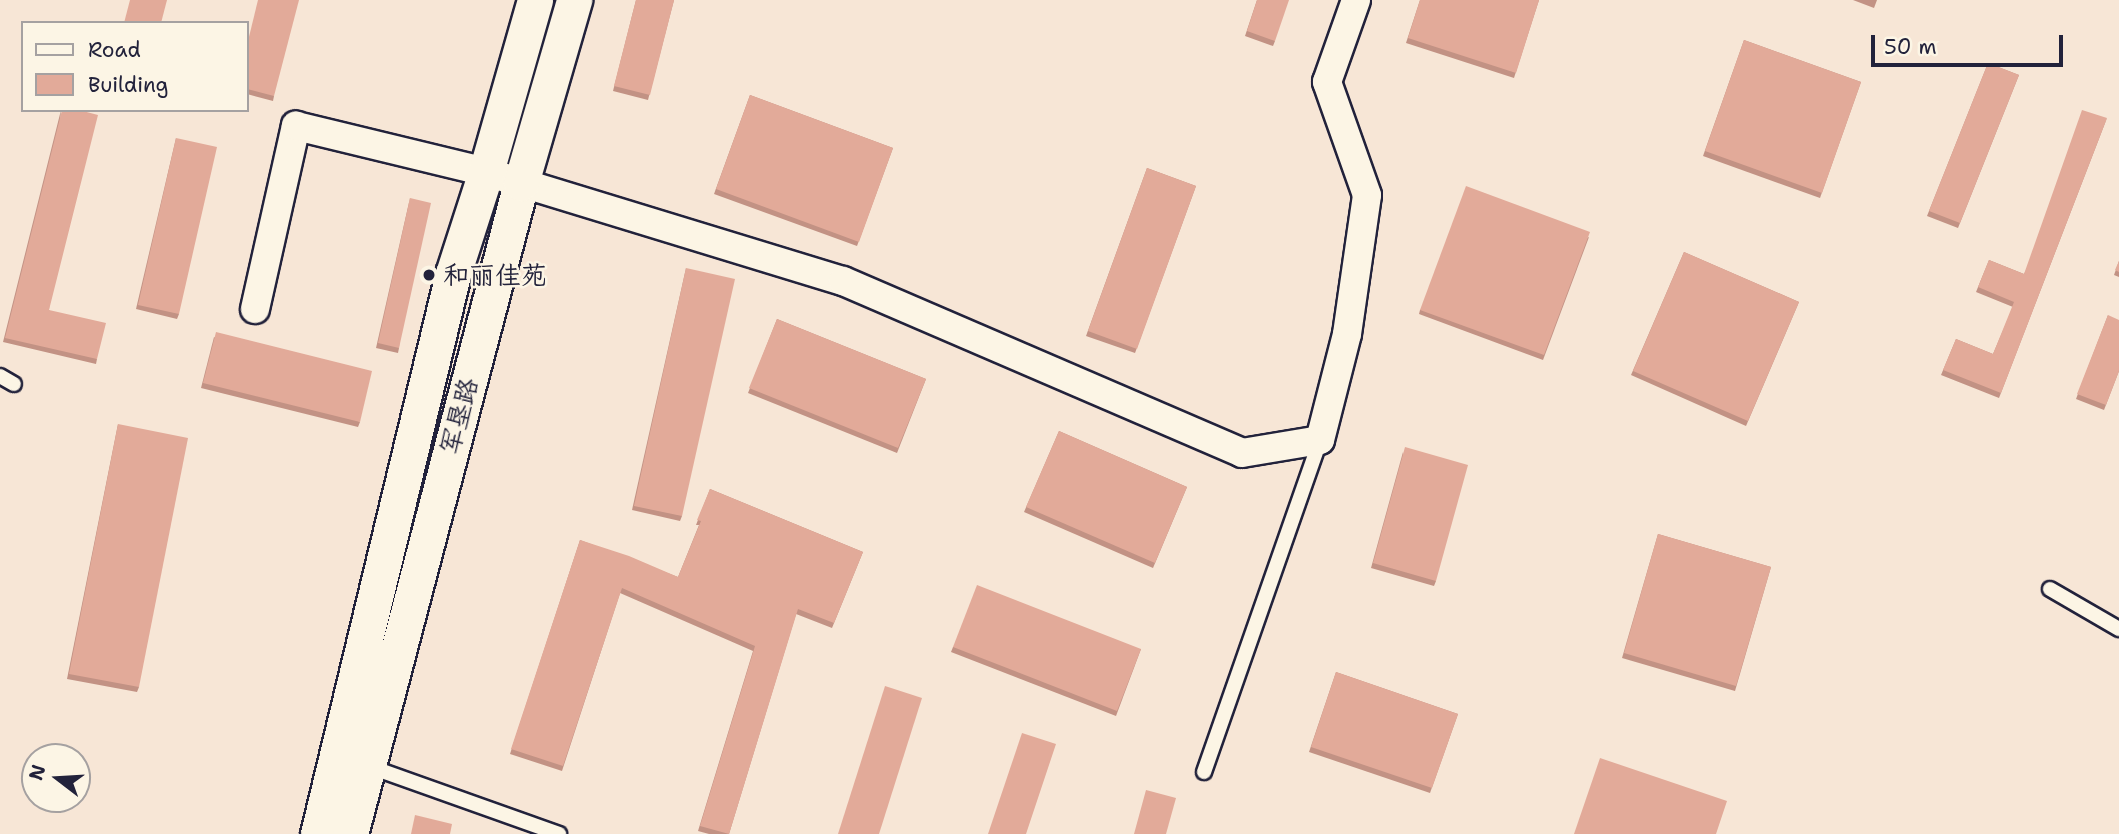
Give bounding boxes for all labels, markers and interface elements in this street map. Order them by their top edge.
legend [21,21,248,112]
scale bar [1874,21,2066,65]
text: 50 m [1884,33,1937,61]
text: Road [88,36,141,64]
text: Building [88,71,168,99]
place label: 和丽佳苑 [443,259,547,291]
marker: 和丽佳苑 [421,267,437,283]
street label: 军垦路 [434,374,484,458]
north arrow [21,743,91,813]
text: N [23,761,52,783]

